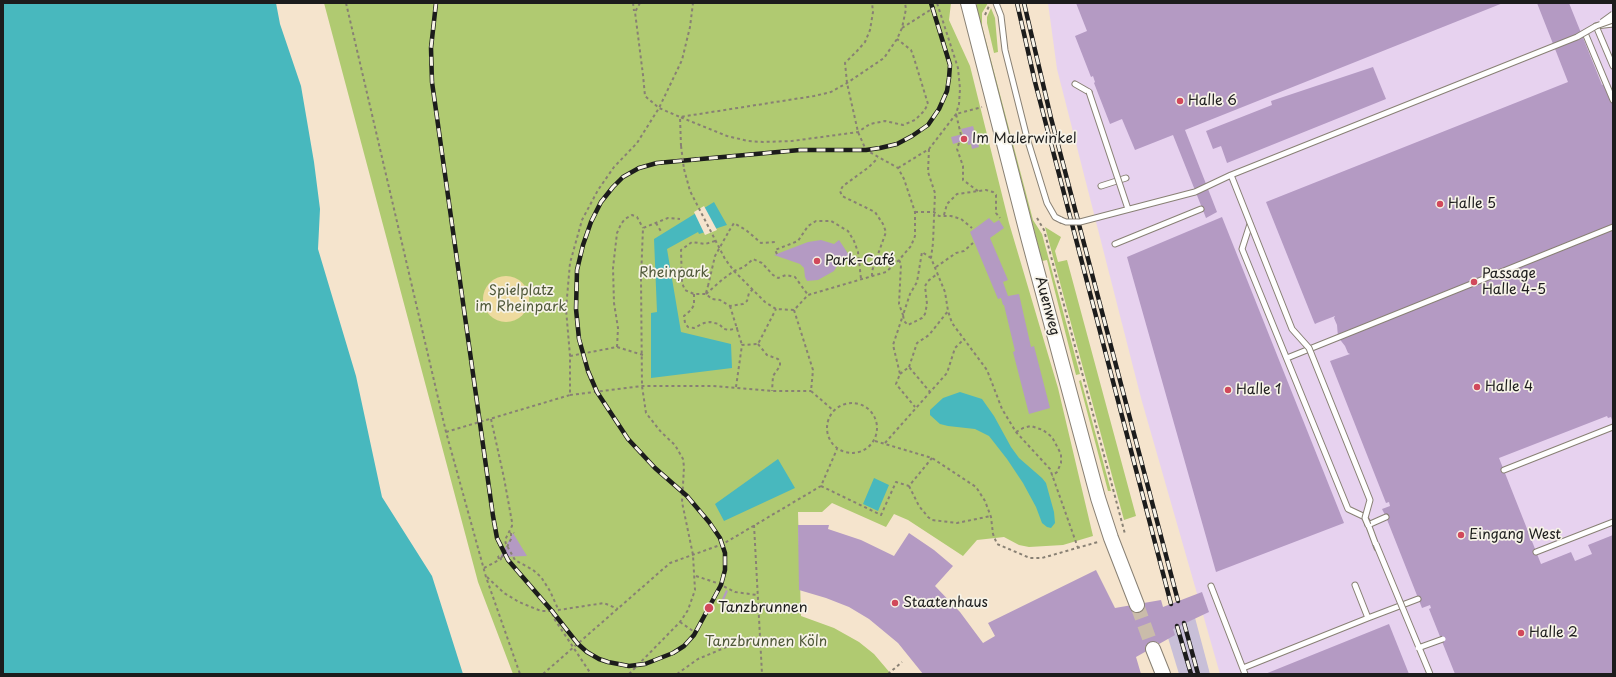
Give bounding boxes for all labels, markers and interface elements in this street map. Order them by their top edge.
place label: Halle 6 [1188,93,1237,109]
marker: Halle 6 [1175,96,1185,106]
place label: Im Malerwinkel [972,131,1077,147]
marker: Im Malerwinkel [959,134,969,144]
place label: Halle 5 [1448,196,1496,212]
marker: Halle 5 [1435,199,1445,209]
place label: Park-Café [825,253,895,269]
marker: Park-Café [812,256,822,266]
park label: Rheinpark [639,265,709,281]
place label: Passage Halle 4-5 [1482,266,1546,298]
street label: Auenweg [1031,275,1063,337]
marker: Passage Halle 4-5 [1469,277,1479,287]
park label: Spielplatz im Rheinpark [475,283,567,316]
place label: Halle 4 [1485,379,1533,395]
place label: Halle 1 [1236,382,1281,398]
marker: Halle 4 [1472,382,1482,392]
marker: Halle 1 [1223,385,1233,395]
place label: Eingang West [1469,527,1561,543]
marker: Eingang West [1456,530,1466,540]
place label: Staatenhaus [903,595,988,611]
marker: Staatenhaus [890,598,900,608]
place label: Tanzbrunnen [718,600,808,616]
marker: Tanzbrunnen [703,602,715,614]
place label: Halle 2 [1529,625,1578,641]
marker: Halle 2 [1516,628,1526,638]
park label: Tanzbrunnen Köln [705,634,827,650]

